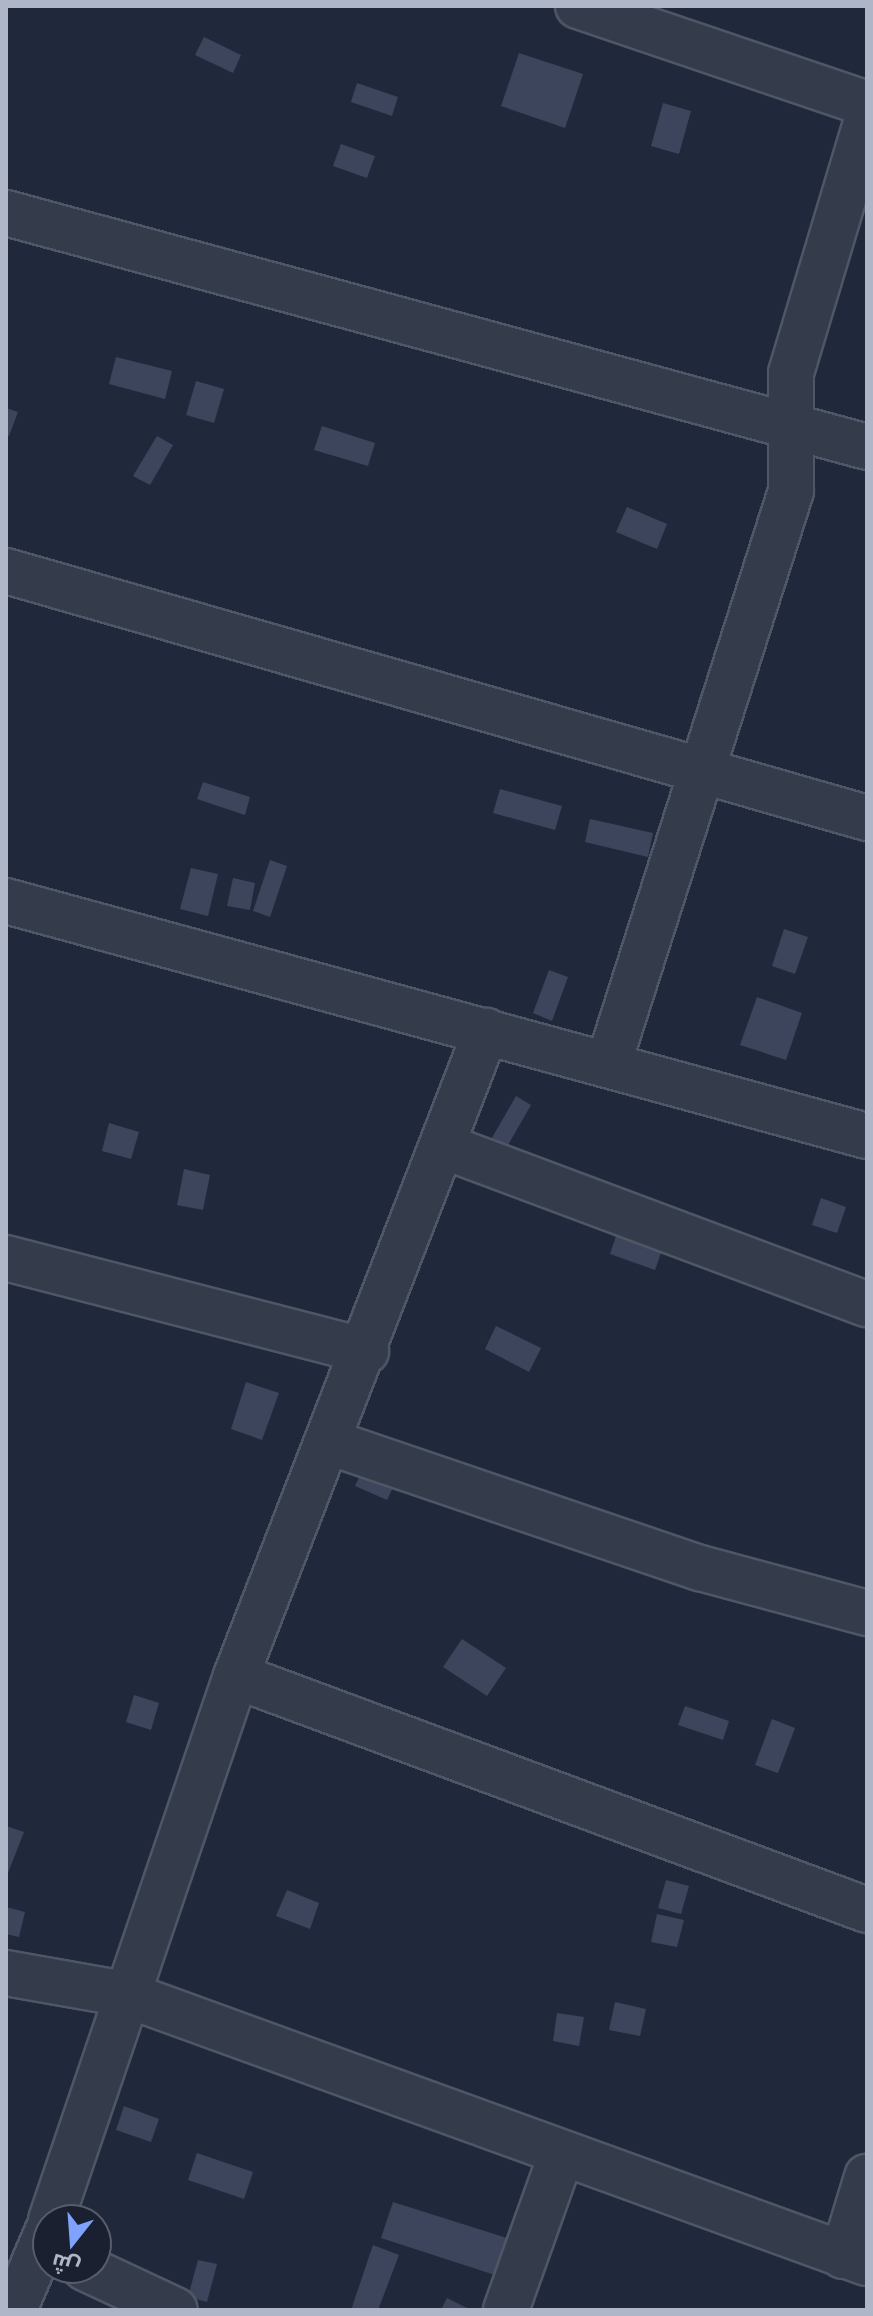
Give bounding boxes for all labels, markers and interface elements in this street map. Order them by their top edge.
north arrow [32,2204,112,2284]
text: ش [48,2248,83,2283]

